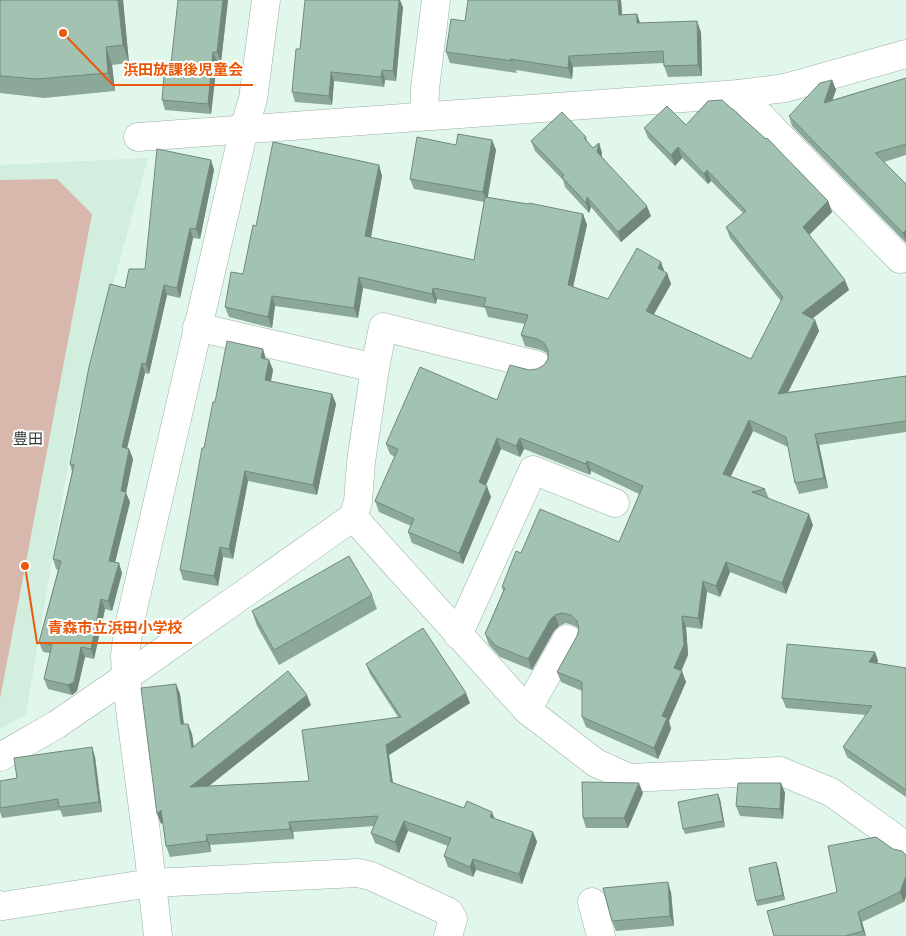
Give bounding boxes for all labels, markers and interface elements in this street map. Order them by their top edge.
callout: 浜田放課後児童会 [113,55,253,85]
text: 浜田放課後児童会 [123,60,243,78]
district label: 豊田 [13,429,43,447]
callout: 青森市立浜田小学校 [37,613,192,643]
text: 青森市立浜田小学校 [47,618,183,636]

